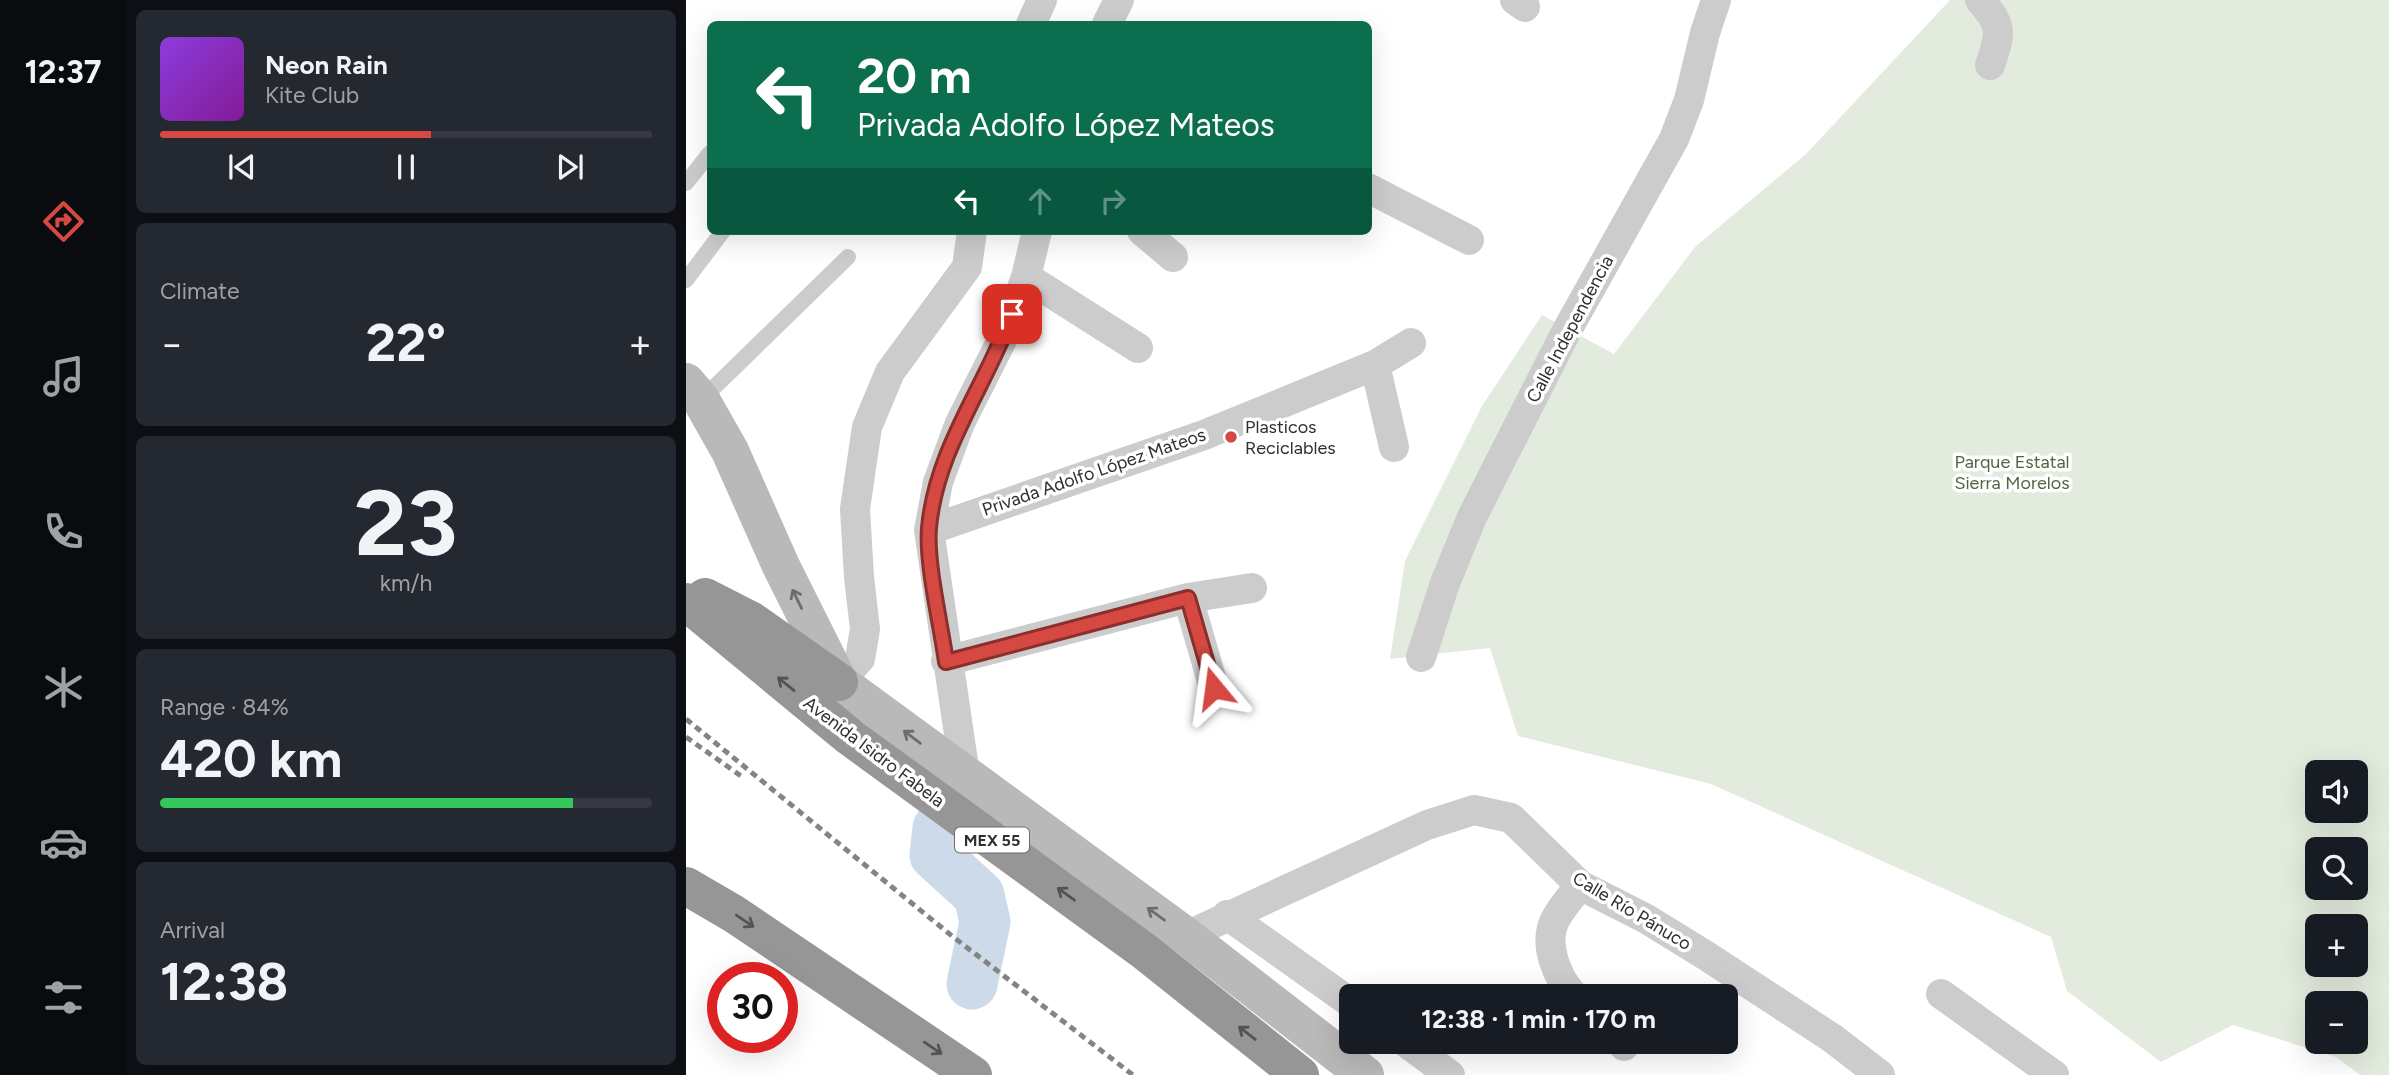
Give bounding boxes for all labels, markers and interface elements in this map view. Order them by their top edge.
text: 20 m [857,46,972,105]
text: Neon Rain [265,49,388,81]
icon: left [742,49,833,140]
text: 12:37 [24,53,102,91]
text: Kite Club [265,81,359,109]
text: Privada Adolfo López Mateos [857,106,1275,144]
icon: previous [223,148,261,186]
icon: pause [387,148,425,186]
icon: next [551,148,589,186]
icon: left [948,182,986,220]
icon: ahead [1021,182,1059,220]
icon: right [1094,182,1132,220]
icon: directions [39,197,88,246]
street label: Calle Independencia [1522,252,1618,406]
text: Climate [160,277,239,305]
pin [982,284,1042,344]
icon: arrive [993,295,1031,333]
text: 22° [366,312,446,374]
text: − [160,321,184,367]
text: + [628,321,652,367]
icon: music [39,352,88,401]
place label: Plasticos Reciclables [1245,416,1336,459]
street label: Privada Adolfo López Mateos [979,423,1209,521]
marker: Plasticos Reciclables [1223,429,1239,445]
park label: Parque Estatal Sierra Morelos [1954,451,2070,494]
text: 23 [354,469,458,578]
icon: phone [39,507,88,556]
text: km/h [380,569,432,597]
one-way arrow [790,589,803,610]
position arrow [1177,651,1251,725]
icon: climate [39,663,88,712]
one-way arrow [778,677,796,692]
street label: Avenida Isidro Fabela [799,692,949,812]
text: Range · 84% [160,693,289,721]
text: 420 km [160,728,342,790]
one-way arrow [904,729,922,744]
map controls [2305,760,2368,1054]
button: sound [2305,760,2368,823]
icon: car [39,818,88,867]
road number: MEX 55 [955,828,1029,852]
button: search [2305,837,2368,900]
street label: Calle Río Pánuco [1569,867,1695,955]
one-way arrow [1057,887,1076,902]
one-way arrow [1147,907,1166,921]
button: + [2305,914,2368,977]
one-way arrow [734,915,754,929]
text: Arrival [160,916,225,944]
text: 12:38 [160,951,288,1013]
speed limit sign: 30 [707,962,798,1053]
icon: filters [39,973,88,1022]
button: − [2305,991,2368,1054]
text: 12:38 · 1 min · 170 m [1421,1003,1656,1035]
one-way arrow [1238,1025,1257,1040]
one-way arrow [923,1041,942,1056]

